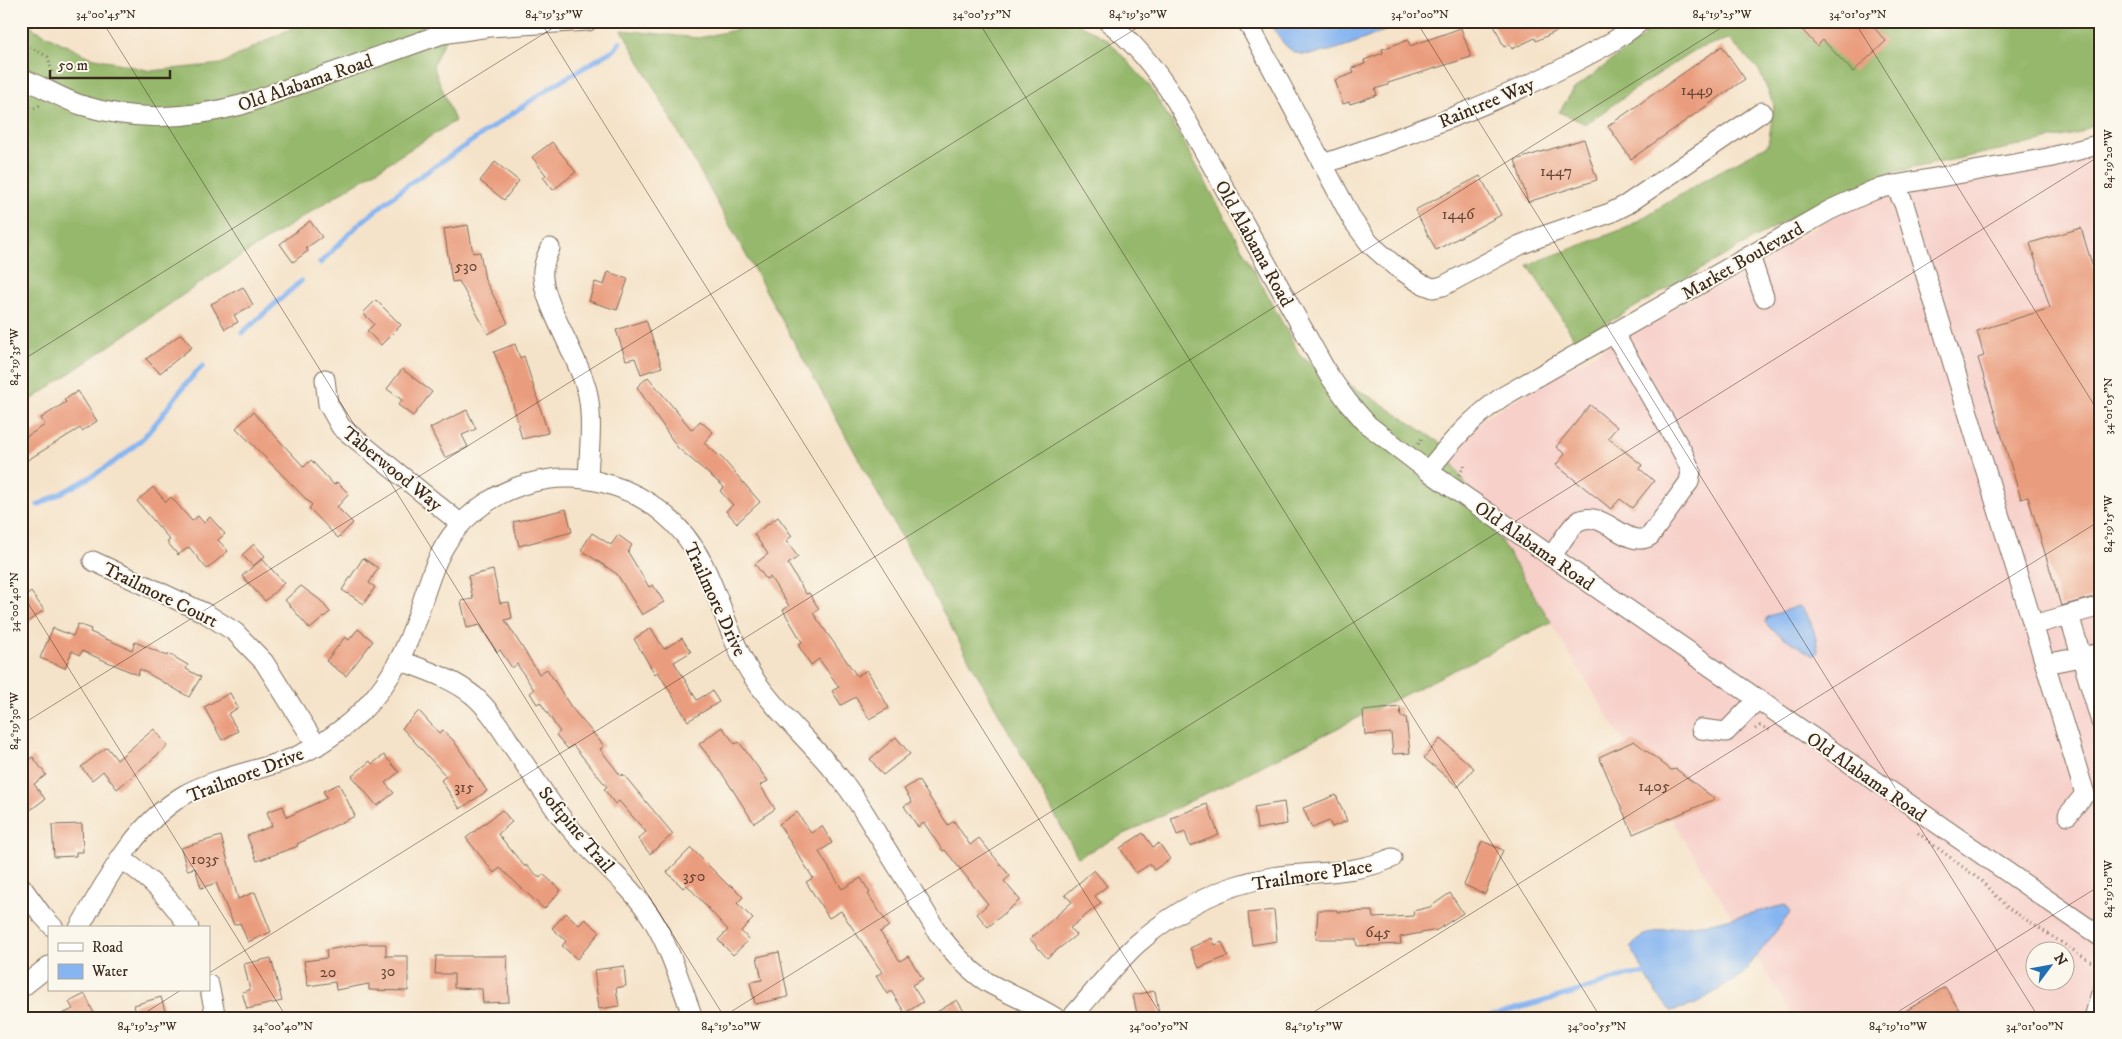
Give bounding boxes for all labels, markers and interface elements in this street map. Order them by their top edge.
text: 34°00'45"N [76,7,136,22]
text: 84°19'35"W [525,7,584,22]
text: 34°00'55"N [953,7,1012,22]
text: 84°19'30"W [1109,7,1168,22]
text: 34°01'00"N [1391,7,1449,22]
text: 84°19'25"W [1693,7,1752,22]
text: 34°01'05"N [1829,7,1887,22]
scale bar [50,48,170,80]
street label: Old Alabama Road [235,49,376,117]
text: 50 m [58,56,88,75]
street label: Raintree Way [1435,73,1539,134]
house number: 1449 [1681,80,1713,100]
text: 84°19'20"W [2101,128,2116,189]
house number: 1447 [1540,161,1572,181]
street label: Old Alabama Road [1209,176,1298,311]
house number: 1446 [1442,204,1475,224]
street label: Market Boulevard [1678,217,1808,305]
house number: 530 [455,256,477,276]
text: 84°19'35"W [7,327,22,386]
text: 34°01'05"N [2101,377,2116,435]
street label: Taberwood Way [337,422,448,517]
text: 84°19'15"W [2101,494,2116,553]
street label: Old Alabama Road [1470,496,1599,596]
street label: Trailmore Drive [678,539,751,660]
street label: Trailmore Court [99,558,221,633]
text: 34°00'40"N [7,572,22,632]
text: 84°19'30"W [7,691,22,750]
street label: Old Alabama Road [1802,727,1931,827]
street label: Trailmore Drive [184,743,307,808]
house number: 1405 [1638,776,1670,796]
house number: 315 [454,777,474,797]
street label: Softpine Trail [533,782,619,878]
house number: 1035 [191,849,219,869]
street label: Trailmore Place [1251,855,1374,896]
text: 84°19'10"W [2101,859,2116,918]
house number: 350 [683,866,705,886]
house number: 645 [1365,922,1391,942]
legend [48,926,210,992]
text: Road [92,938,124,957]
north arrow [2024,942,2074,992]
text: N [2049,950,2071,970]
house number: 30 [381,961,395,981]
text: Water [91,962,128,981]
house number: 20 [320,962,336,982]
text: 84°19'25"W [118,1019,177,1034]
text: 34°00'40"N [253,1019,313,1034]
text: 84°19'20"W [701,1019,762,1034]
text: 34°00'50"N [1129,1019,1189,1034]
text: 84°19'15"W [1285,1019,1344,1034]
text: 34°00'55"N [1568,1019,1627,1034]
text: 84°19'10"W [1869,1019,1928,1034]
text: 34°01'00"N [2006,1019,2064,1034]

